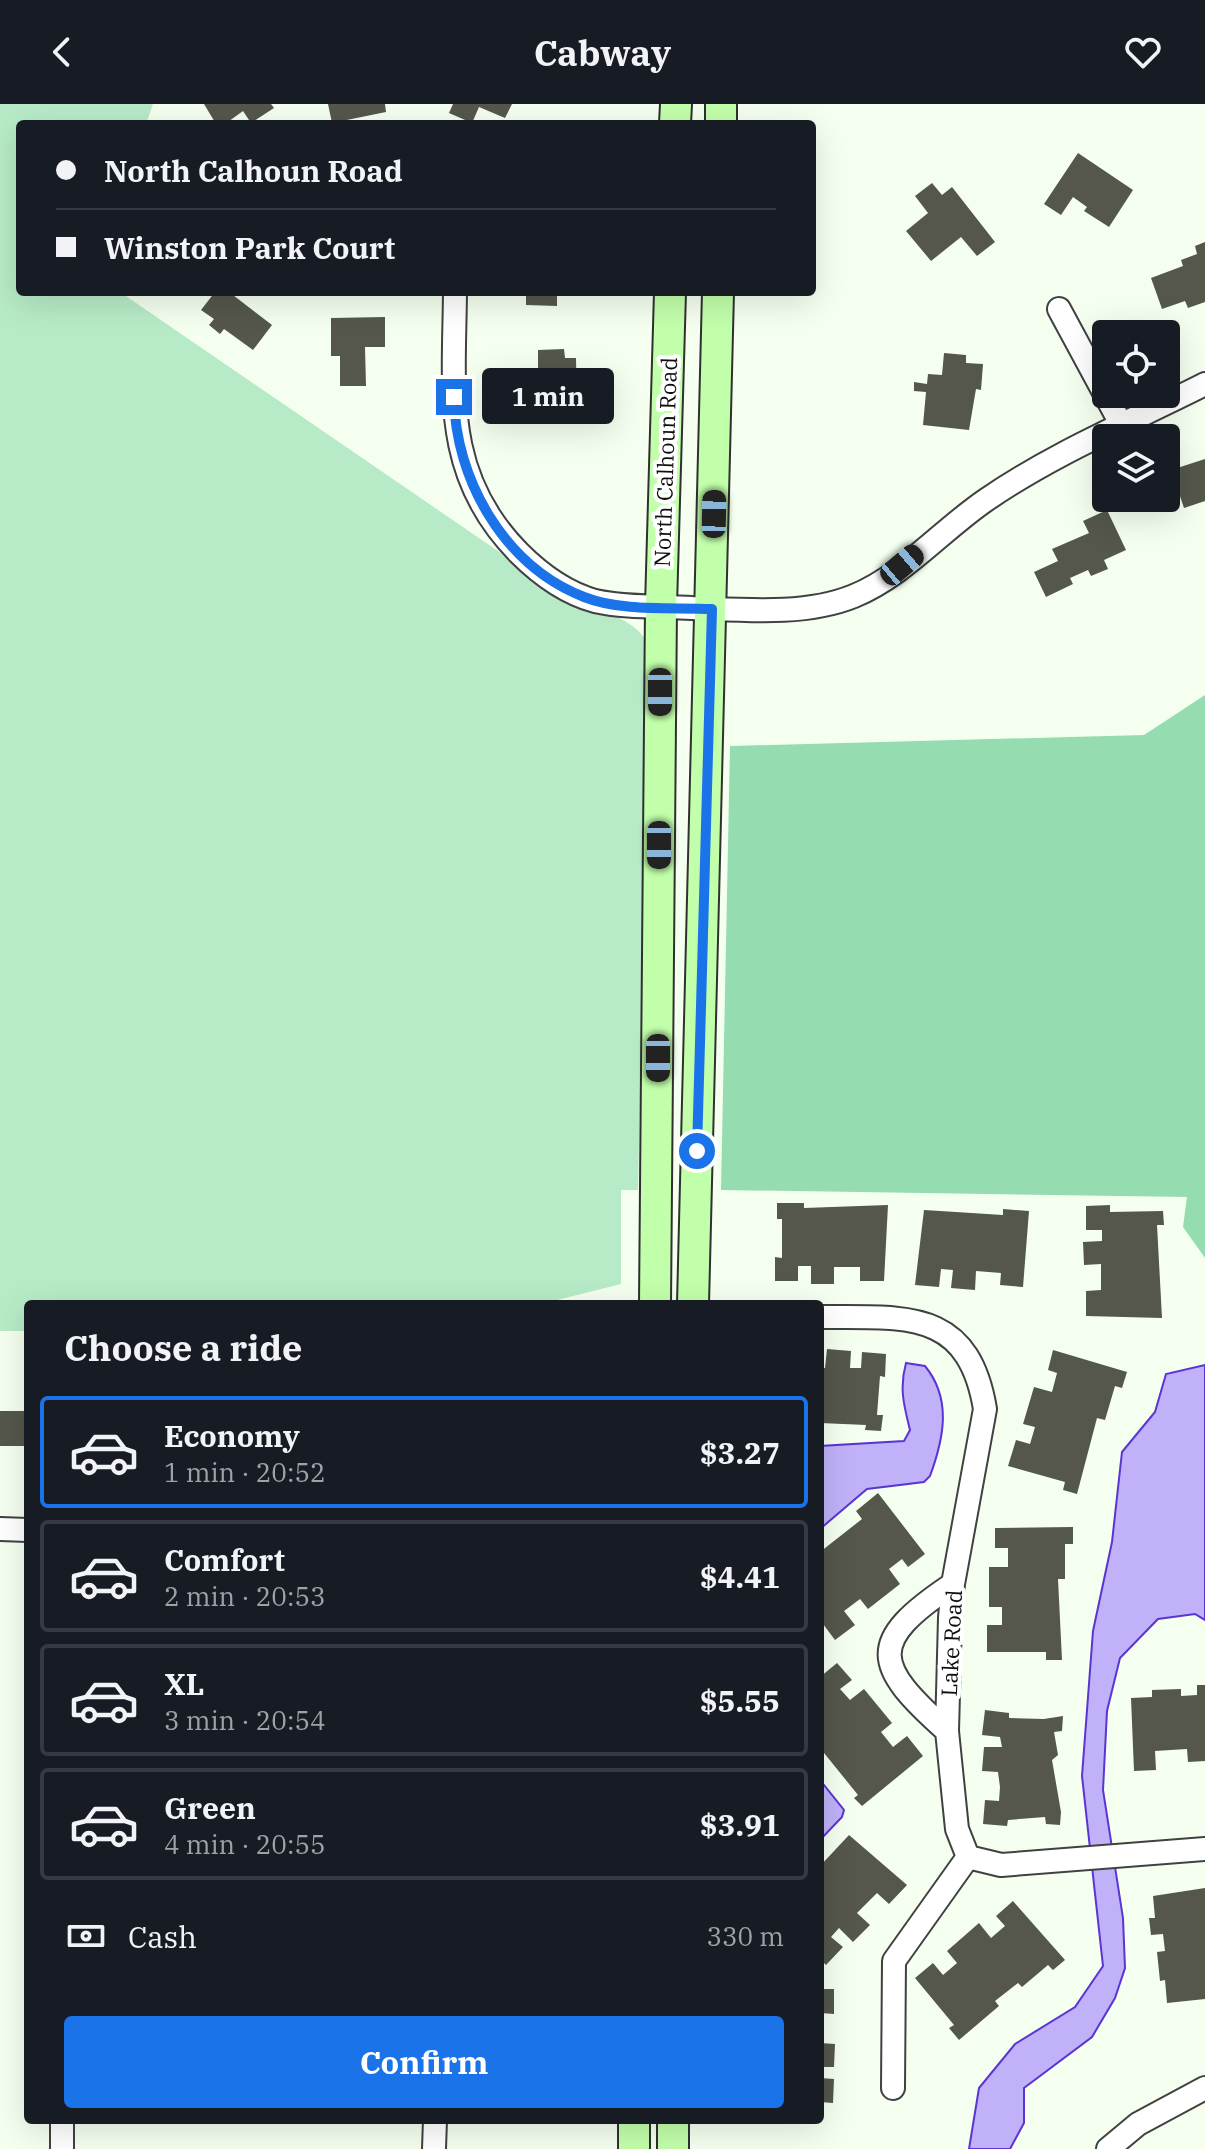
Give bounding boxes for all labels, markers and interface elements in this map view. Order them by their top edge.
text: Cabway [534,29,671,76]
icon: back [40,30,84,74]
icon: heart [1121,30,1165,74]
text: North Calhoun Road [104,151,403,190]
text: Winston Park Court [104,228,395,267]
map controls [1092,320,1180,512]
button: locate [1092,320,1180,408]
street label: North Calhoun Road [647,357,683,567]
callout: 1 min [482,369,614,425]
route end [436,379,472,415]
text: 1 min [512,379,584,413]
button: layers [1092,424,1180,512]
car [702,490,726,538]
car [876,540,928,590]
car [648,668,672,716]
car [647,821,671,869]
car [646,1034,670,1082]
route start [679,1133,715,1169]
text: Choose a ride [64,1324,303,1371]
icon: car [68,1416,140,1488]
text: Economy [164,1416,300,1455]
text: $3.27 [700,1433,780,1472]
text: 1 min · 20:52 [164,1455,326,1489]
icon: car [68,1540,140,1612]
text: Comfort [164,1540,285,1579]
text: $4.41 [700,1557,780,1596]
text: 2 min · 20:53 [164,1579,326,1613]
street label: Lake Road [934,1589,968,1697]
icon: car [68,1664,140,1736]
text: XL [164,1664,204,1703]
text: $5.55 [700,1681,780,1720]
text: 3 min · 20:54 [164,1703,326,1737]
icon: car [68,1788,140,1860]
text: Green [164,1788,256,1827]
text: $3.91 [700,1805,780,1844]
text: 4 min · 20:55 [164,1827,326,1861]
icon: cash [64,1914,108,1958]
text: Cash [128,1917,197,1956]
text: 330 m [706,1919,784,1953]
button: Confirm [64,2016,784,2108]

